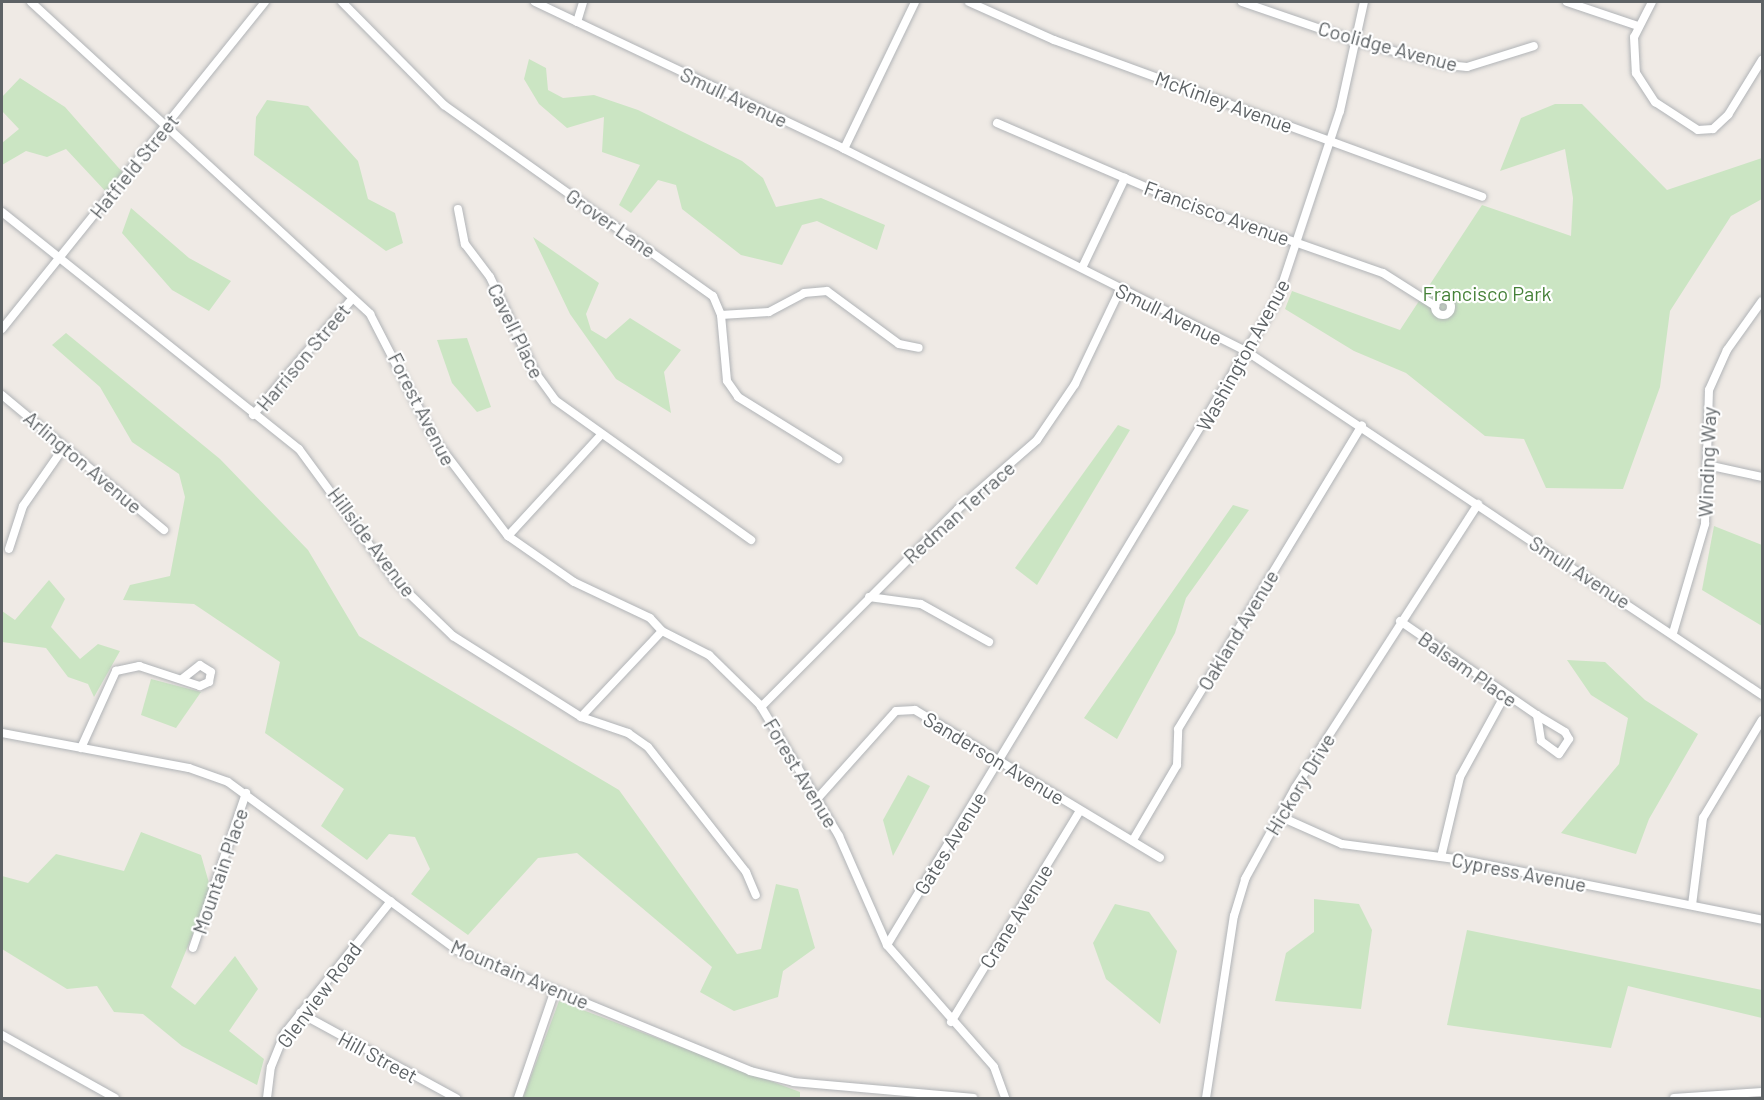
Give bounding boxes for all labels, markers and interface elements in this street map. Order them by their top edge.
street label: Coolidge Avenue [1316,16,1460,76]
street label: Smull Avenue [676,62,792,132]
street label: McKinley Avenue [1152,66,1296,138]
street label: Hatfield Street [85,109,183,223]
street label: Francisco Avenue [1141,176,1293,250]
street label: Grover Lane [562,183,660,263]
street label: Washington Avenue [1191,275,1295,435]
street label: Smull Avenue [1112,278,1226,350]
street label: Cavell Place [483,280,549,382]
park label: Francisco Park [1423,281,1551,305]
street label: Harrison Street [251,298,355,416]
street label: Forest Avenue [383,349,461,469]
street label: Arlington Avenue [19,406,147,518]
street label: Winding Way [1693,406,1721,518]
street label: Redman Terrace [898,456,1020,568]
street label: Hillside Avenue [323,482,421,602]
street label: Smull Avenue [1525,530,1635,614]
street label: Oakland Avenue [1193,565,1283,695]
street label: Balsam Place [1414,626,1522,712]
street label: Sanderson Avenue [919,706,1069,810]
street label: Forest Avenue [759,714,843,832]
street label: Hickory Drive [1260,729,1340,839]
street label: Gates Avenue [909,787,991,899]
street label: Mountain Place [187,805,253,937]
street label: Cypress Avenue [1450,847,1588,897]
street label: Crane Avenue [974,859,1058,973]
street label: Mountain Avenue [447,934,593,1014]
street label: Glenview Road [272,938,366,1052]
street label: Hill Street [334,1026,422,1088]

